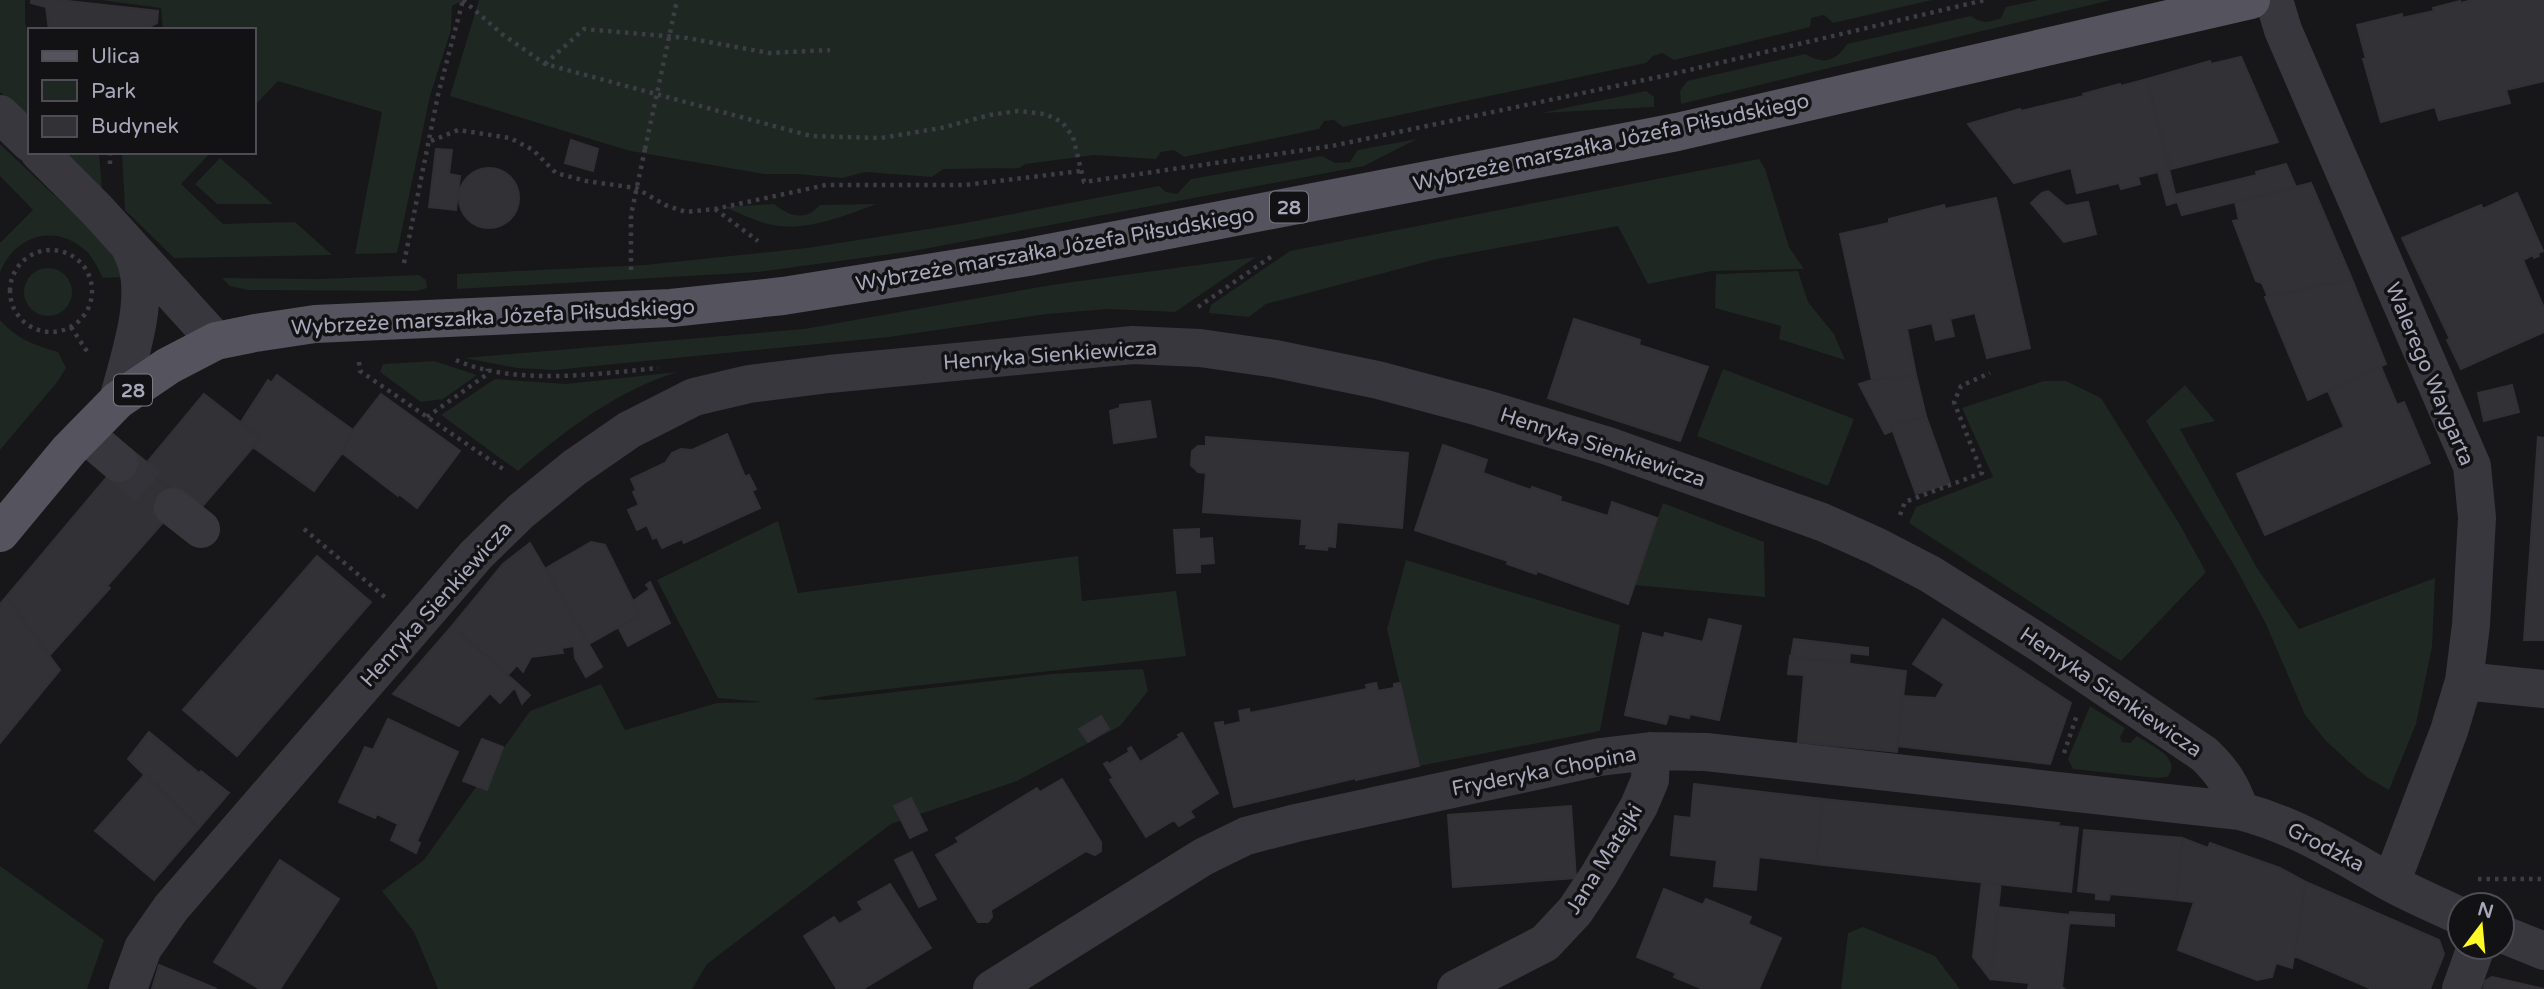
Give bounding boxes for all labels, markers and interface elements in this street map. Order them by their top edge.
legend [28,28,256,154]
text: Ulica [91,44,140,69]
text: Park [91,79,136,104]
street label: Wybrzeże marszałka Józefa Piłsudskiego [1411,88,1811,197]
text: Budynek [91,114,179,139]
road number: 28 [1270,192,1308,223]
street label: Wybrzeże marszałka Józefa Piłsudskiego [854,202,1256,297]
street label: Walerego Waygarta [2380,279,2479,470]
street label: Wybrzeże marszałka Józefa Piłsudskiego [290,294,696,341]
street label: Henryka Sienkiewicza [942,336,1158,375]
road number: 28 [114,374,152,406]
street label: Henryka Sienkiewicza [1497,402,1709,493]
street label: Henryka Sienkiewicza [355,516,517,692]
street label: Henryka Sienkiewicza [2015,622,2207,763]
street label: Fryderyka Chopina [1450,741,1639,802]
street label: Jana Matejki [1561,800,1648,919]
street label: Grodzka [2283,817,2368,877]
north arrow [2446,891,2516,961]
text: N [2475,898,2496,923]

